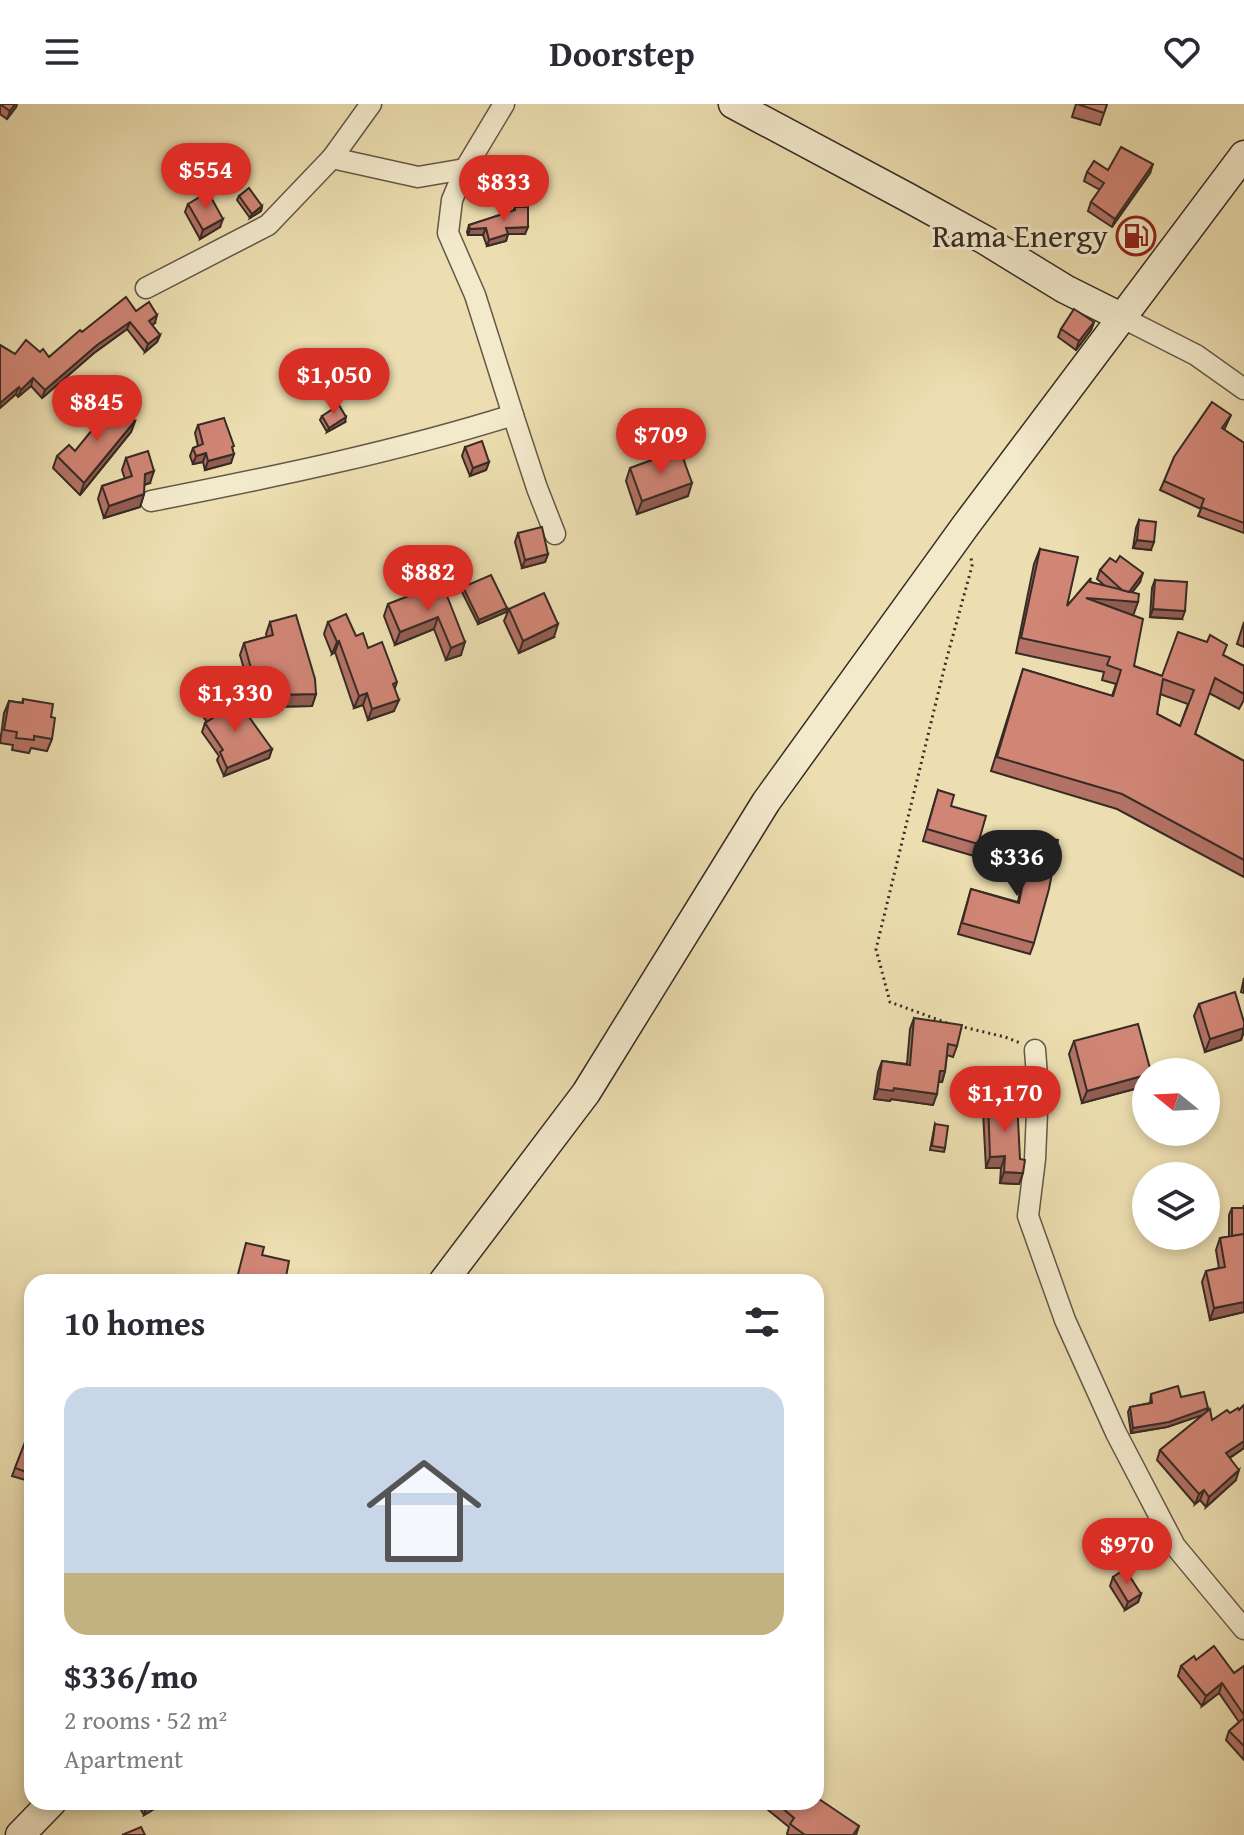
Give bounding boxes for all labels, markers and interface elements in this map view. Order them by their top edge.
text: Doorstep [549,26,695,79]
icon: menu [40,30,84,74]
icon: heart [1160,30,1204,74]
pin: $554 [159,143,253,211]
text: $554 [179,149,233,188]
pin: $833 [457,155,551,223]
text: $833 [477,161,531,200]
place label: Rama Energy [932,212,1108,259]
fuel station icon: Rama Energy [1115,215,1157,257]
pin: $1,050 [269,348,399,416]
text: $1,050 [297,354,371,393]
pin: $845 [50,375,144,443]
text: $845 [70,381,124,420]
pin: $709 [614,408,708,476]
text: $709 [634,414,688,453]
pin: $882 [381,545,475,613]
text: $882 [401,551,455,590]
pin: $1,330 [170,666,300,734]
text: $1,330 [198,672,272,711]
pin: $336 [970,830,1064,898]
text: $336 [990,836,1044,875]
north arrow [1132,1058,1220,1146]
map controls [1132,1058,1220,1250]
pin: $1,170 [940,1066,1070,1134]
text: $1,170 [968,1072,1042,1111]
button: layers [1132,1162,1220,1250]
text: 10 homes [64,1298,205,1347]
icon: filters [740,1300,784,1344]
icon: home [352,1439,496,1583]
pin: $970 [1080,1518,1174,1586]
text: $970 [1100,1524,1154,1563]
text: $336/mo [64,1651,198,1700]
text: 2 rooms · 52 m² [64,1700,227,1739]
text: Apartment [64,1739,183,1778]

